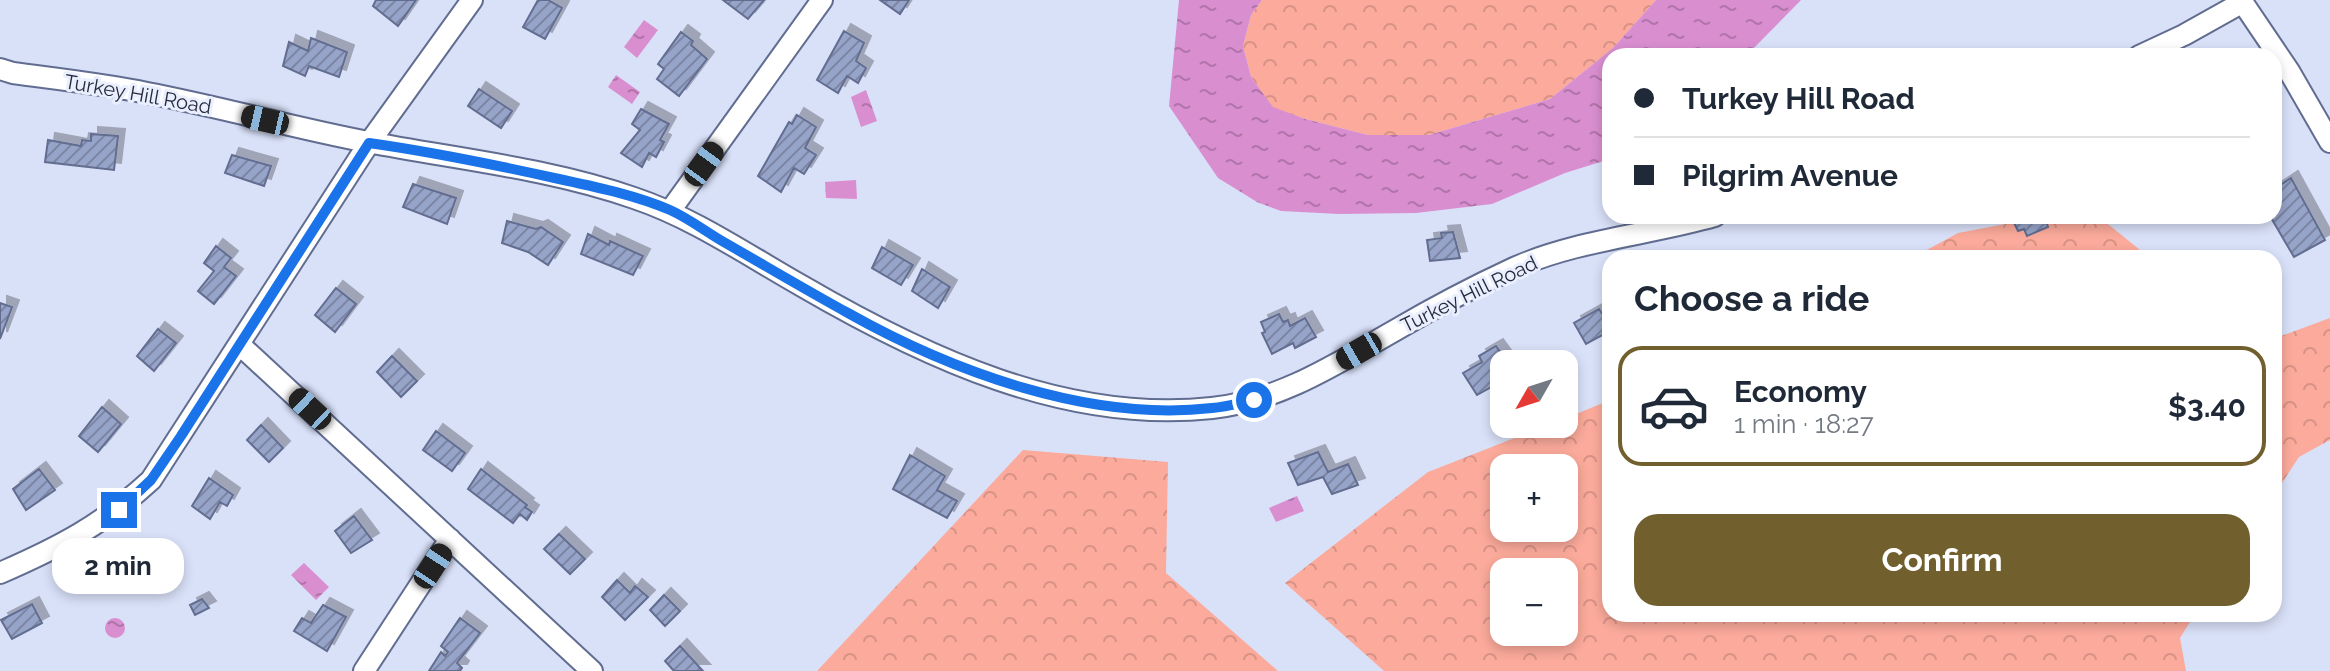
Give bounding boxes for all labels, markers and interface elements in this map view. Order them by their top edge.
street label: Turkey Hill Road [63,69,213,119]
text: Turkey Hill Road [1682,81,1915,116]
car [239,103,291,137]
car [680,138,728,190]
text: Pilgrim Avenue [1682,158,1898,193]
street label: Turkey Hill Road [1397,251,1541,337]
text: Choose a ride [1634,277,1869,319]
car [1332,329,1386,373]
north arrow [1490,350,1578,438]
map controls [1490,350,1578,646]
icon: car [1638,370,1710,442]
text: Economy [1734,374,1867,409]
route start [1236,382,1272,418]
car [284,384,336,434]
text: $3.40 [2168,389,2246,424]
text: 1 min · 18:27 [1734,409,1874,439]
button: + [1490,454,1578,542]
route end [101,492,137,528]
button: Confirm [1634,514,2250,606]
callout: 2 min [53,538,185,594]
car [410,539,456,593]
text: 2 min [84,551,152,581]
button: − [1490,558,1578,646]

